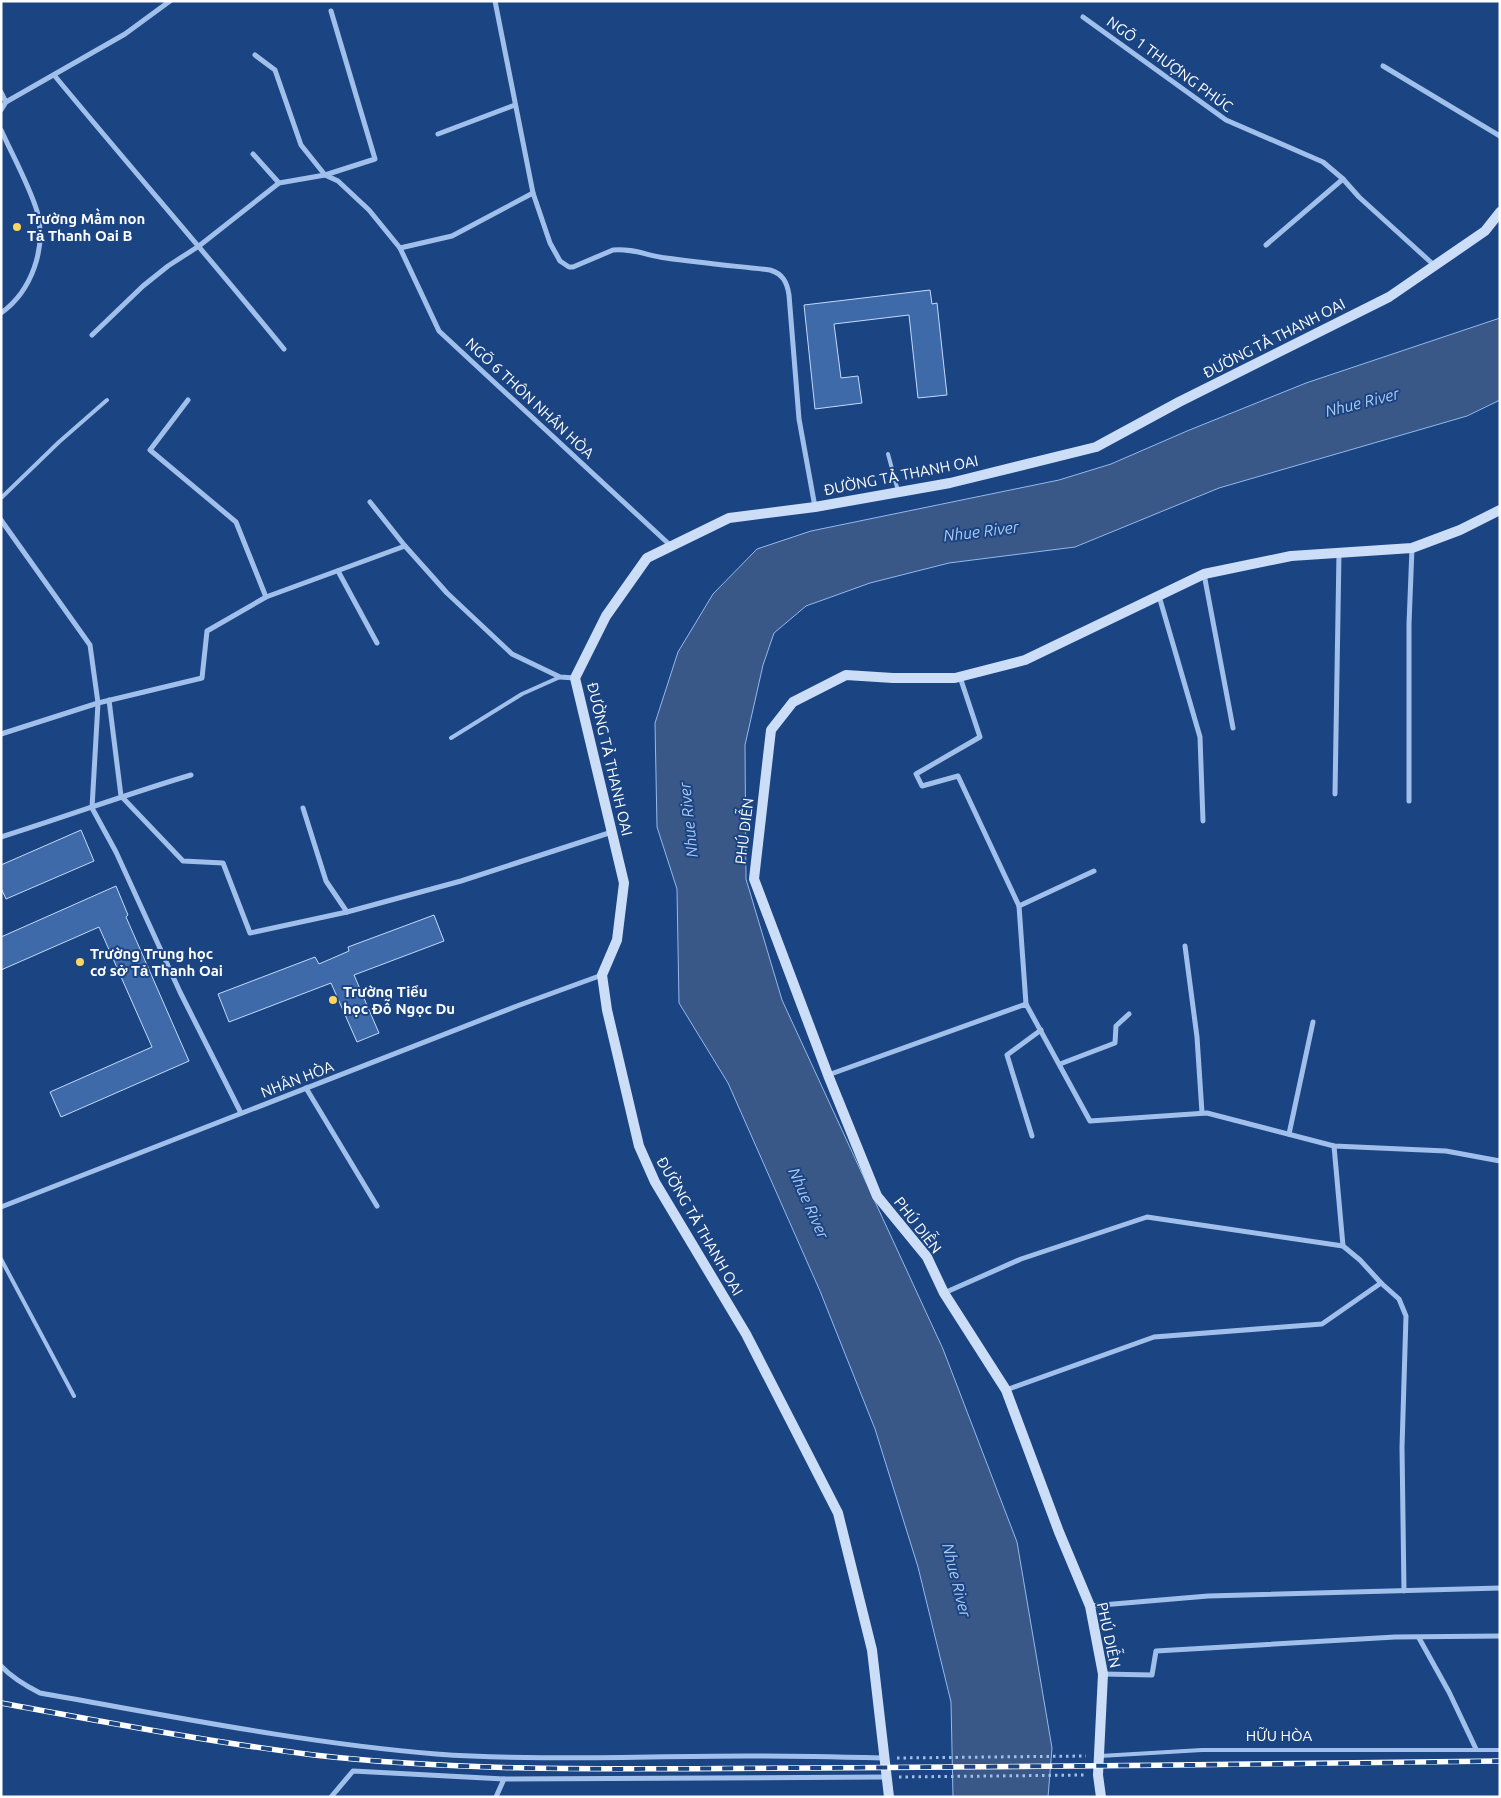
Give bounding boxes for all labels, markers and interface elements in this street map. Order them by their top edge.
street label: NGÕ 1 THƯỢNG PHÚC [1104,12,1237,115]
place label: Trường Mầm non Tả Thanh Oai B [27,208,145,244]
marker: Trường Mầm non Tả Thanh Oai B [11,221,23,233]
street label: ĐƯỜNG TẢ THANH OAI [1200,294,1348,381]
street label: NGÕ 6 THÔN NHÂN HÒA [462,333,598,462]
water label: Nhue River [1323,384,1402,420]
street label: ĐƯỜNG TẢ THANH OAI [822,451,980,498]
water label: Nhue River [942,517,1021,545]
street label: ĐƯỜNG TẢ THANH OAI [584,680,637,837]
water label: Nhue River [675,780,701,859]
street label: PHÚ DIỄN [728,796,756,865]
place label: Trường Trung học cơ sở Tả Thanh Oai [90,945,223,979]
marker: Trường Trung học cơ sở Tả Thanh Oai [74,956,86,968]
place label: Trường Tiểu học Đỗ Ngọc Du [343,983,455,1017]
marker: Trường Tiểu học Đỗ Ngọc Du [327,994,339,1006]
street label: NHÂN HÒA [258,1057,336,1101]
street label: ĐƯỜNG TẢ THANH OAI [653,1153,747,1298]
water label: Nhue River [785,1165,833,1242]
street label: PHÚ DIỄN [891,1191,948,1257]
water label: Nhue River [939,1541,975,1620]
street label: PHÚ DIỄN [1094,1600,1128,1669]
street label: HỮU HÒA [1246,1726,1312,1744]

